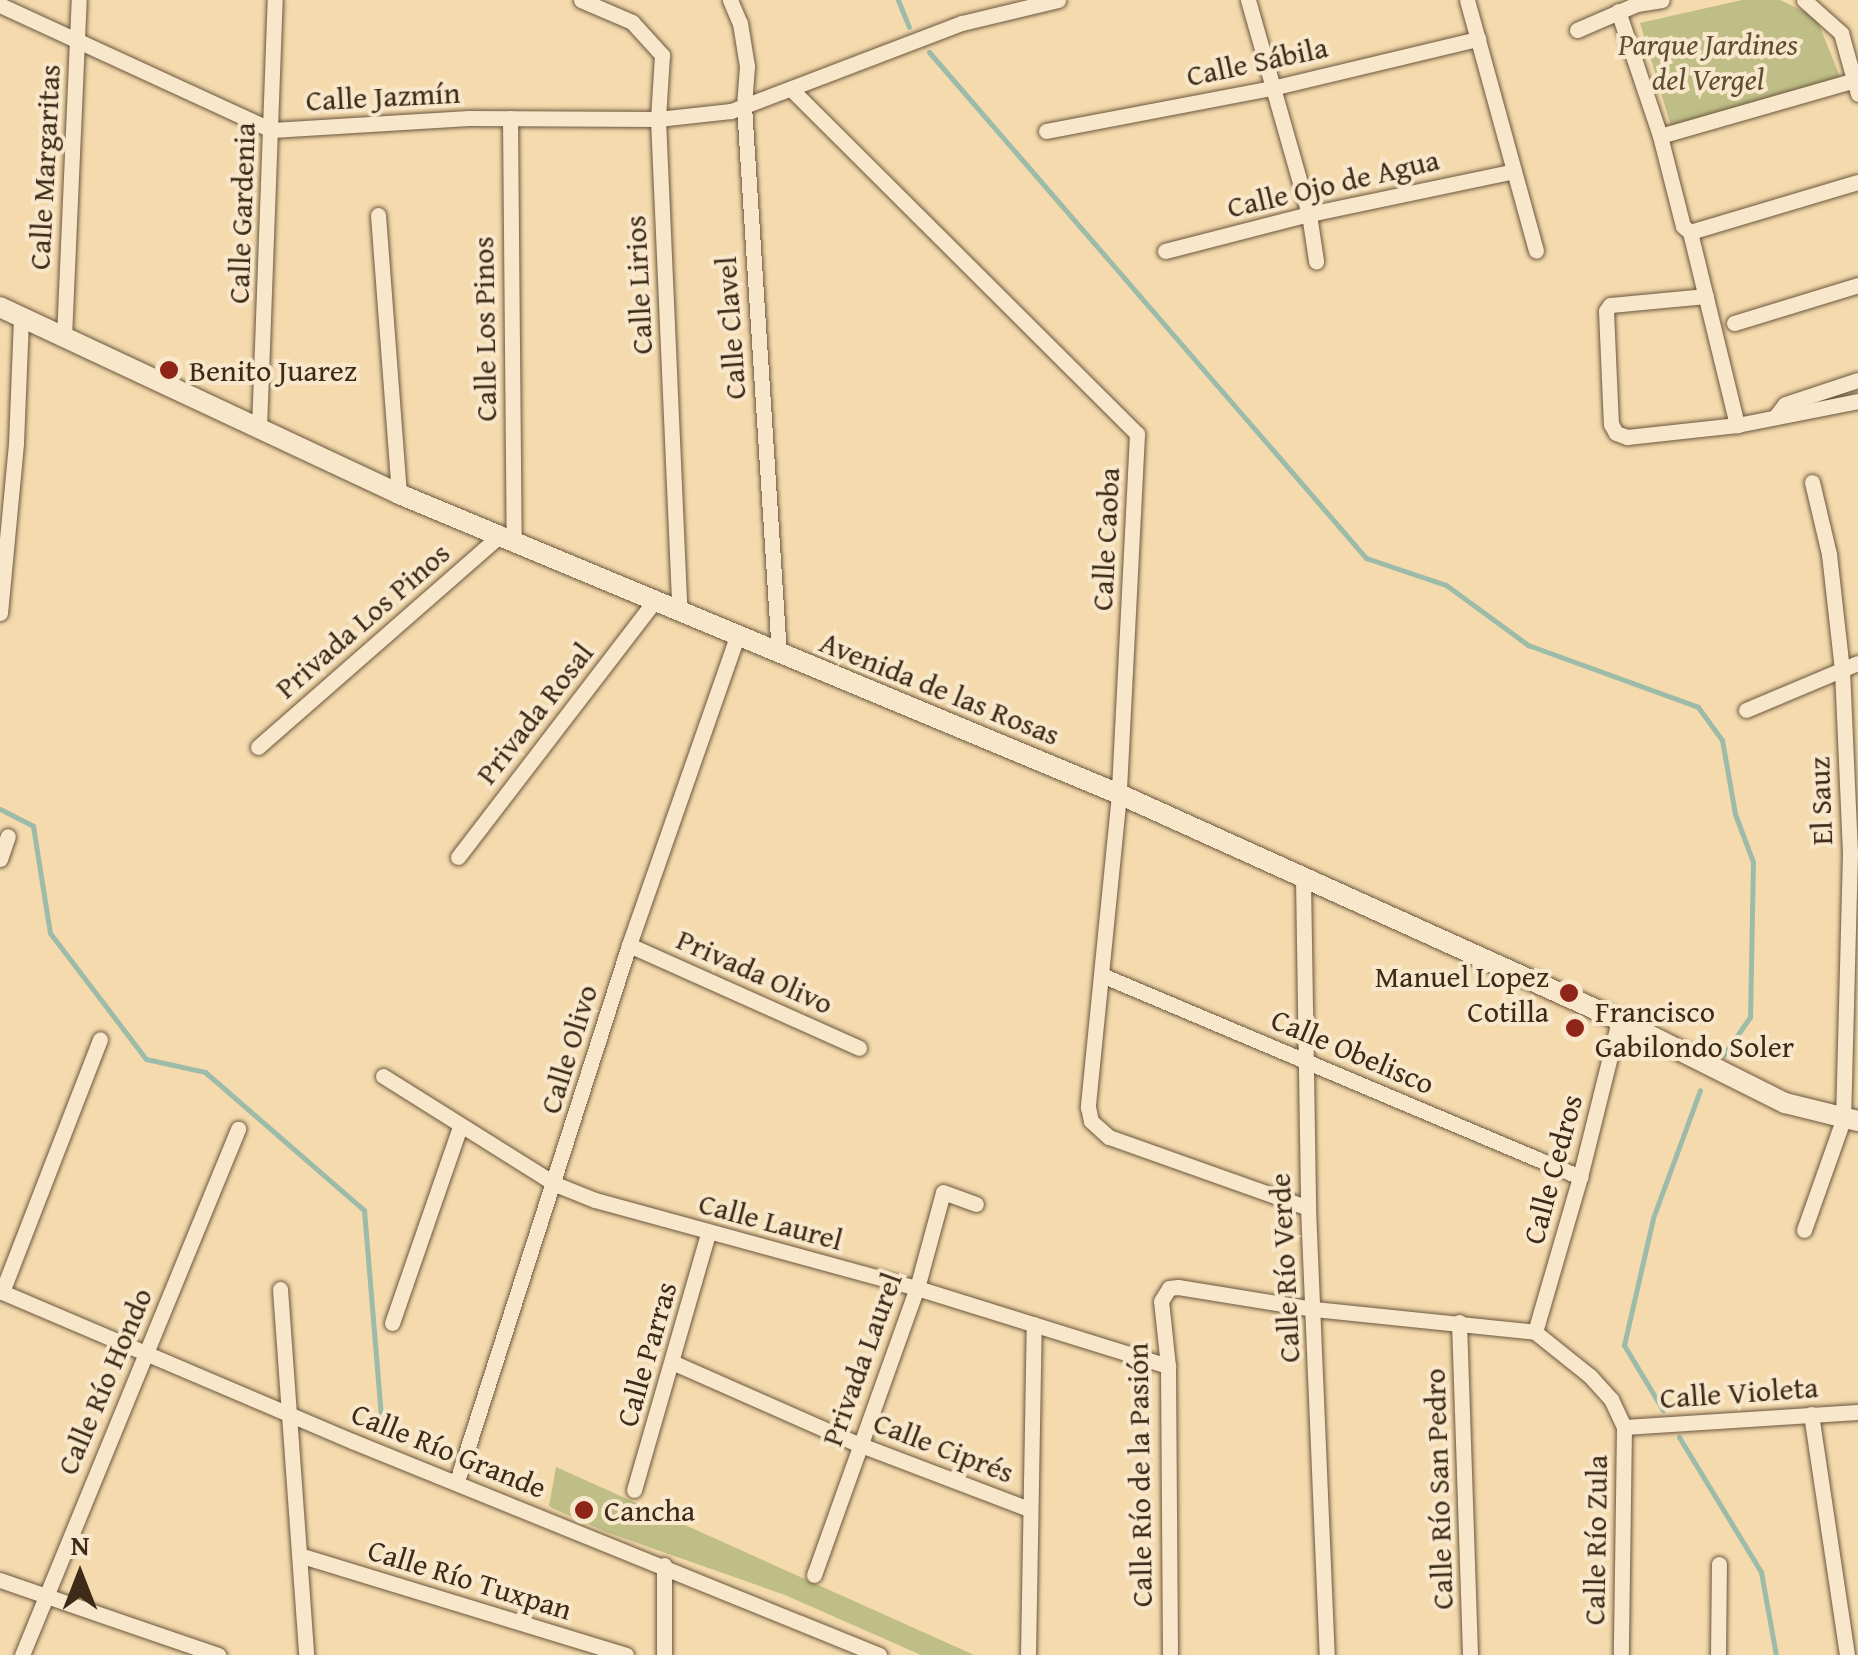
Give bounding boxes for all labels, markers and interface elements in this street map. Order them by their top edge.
park label: Parque Jardines del Vergel [1618,26,1798,96]
street label: Calle Sábila [1183,28,1331,94]
street label: Calle Margaritas [21,63,67,271]
street label: Calle Jazmín [305,74,461,118]
street label: Calle Gardenia [220,122,262,304]
street label: Calle Ojo de Agua [1224,141,1442,225]
street label: Calle Lirios [616,215,660,355]
street label: Calle Los Pinos [464,236,504,422]
street label: Calle Clavel [707,255,753,401]
place label: Benito Juarez [189,352,357,388]
marker: Benito Juarez [158,359,180,381]
street label: Calle Caoba [1083,466,1127,612]
street label: Privada Los Pinos [267,534,457,706]
street label: Avenida de las Rosas [815,623,1065,753]
street label: Privada Rosal [468,635,600,791]
street label: El Sauz [1800,756,1840,846]
street label: Privada Olivo [671,921,839,1021]
place label: Manuel Lopez Cotilla [1375,958,1549,1028]
street label: Calle Olivo [531,980,605,1118]
marker: Manuel Lopez Cotilla [1558,982,1580,1004]
place label: Francisco Gabilondo Soler [1595,993,1794,1064]
street label: Calle Obelisco [1266,1001,1440,1101]
marker: Francisco Gabilondo Soler [1564,1017,1586,1039]
street label: Calle Cedros [1515,1090,1589,1248]
street label: Calle Río Verde [1261,1172,1307,1364]
street label: Calle Laurel [695,1185,847,1257]
street label: Privada Laurel [813,1267,909,1451]
street label: Calle Parras [608,1278,684,1430]
street label: Calle Río Hondo [49,1282,159,1480]
street label: Calle Río de la Pasión [1119,1343,1159,1607]
street label: Calle Río San Pedro [1416,1368,1460,1610]
street label: Calle Violeta [1659,1369,1819,1415]
street label: Calle Río Grande [347,1395,551,1505]
street label: Calle Ciprés [869,1404,1019,1490]
street label: Calle Río Zula [1576,1455,1614,1625]
place label: Cancha [604,1492,695,1528]
marker: Cancha [573,1499,595,1521]
text: N [71,1524,89,1565]
north arrow [30,1525,130,1625]
street label: Calle Río Tuxpan [364,1531,576,1627]

